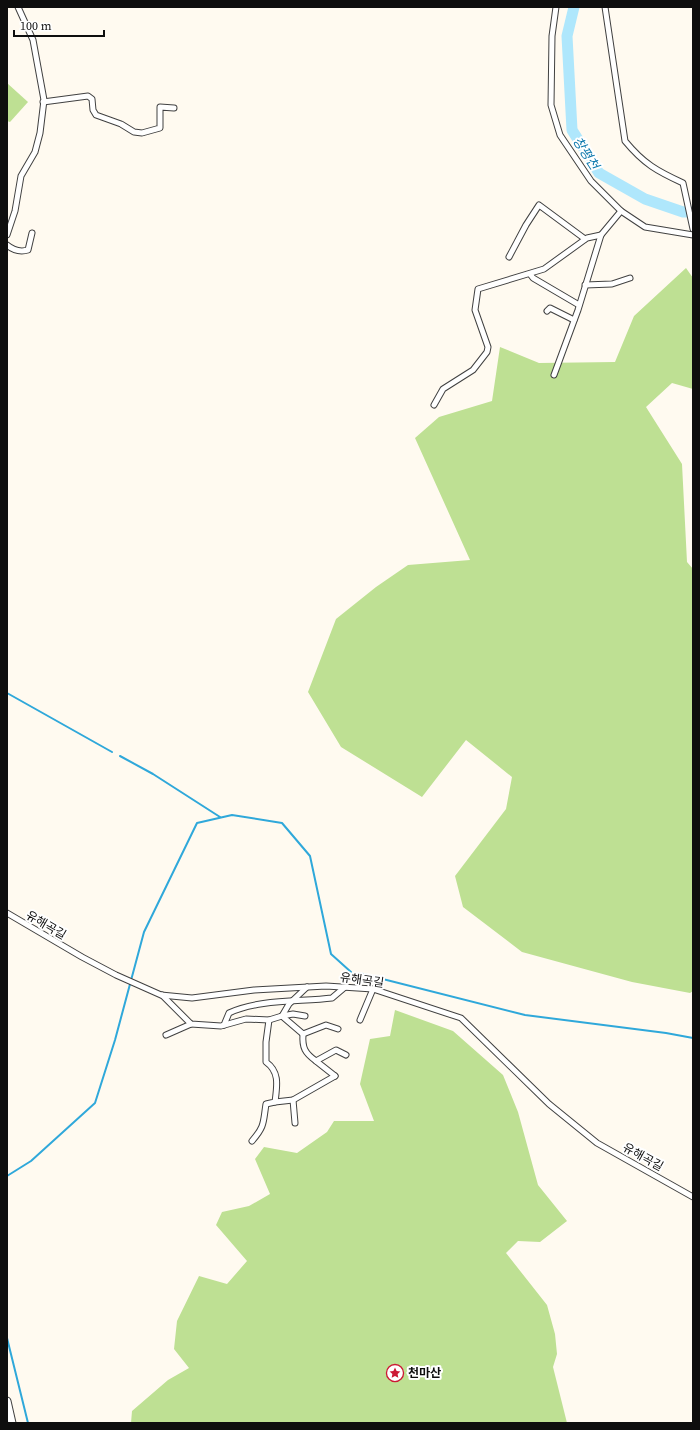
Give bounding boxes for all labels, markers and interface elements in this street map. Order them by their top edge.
scale bar [14,12,104,38]
text: 100 m [20,18,52,34]
water label: 창평천 [569,133,603,174]
street label: 유해곡길 [23,907,69,943]
street label: 유해곡길 [339,969,385,991]
street label: 유해곡길 [620,1139,666,1175]
place icon: 천마산 [385,1363,405,1383]
place label: 천마산 [408,1365,441,1381]

